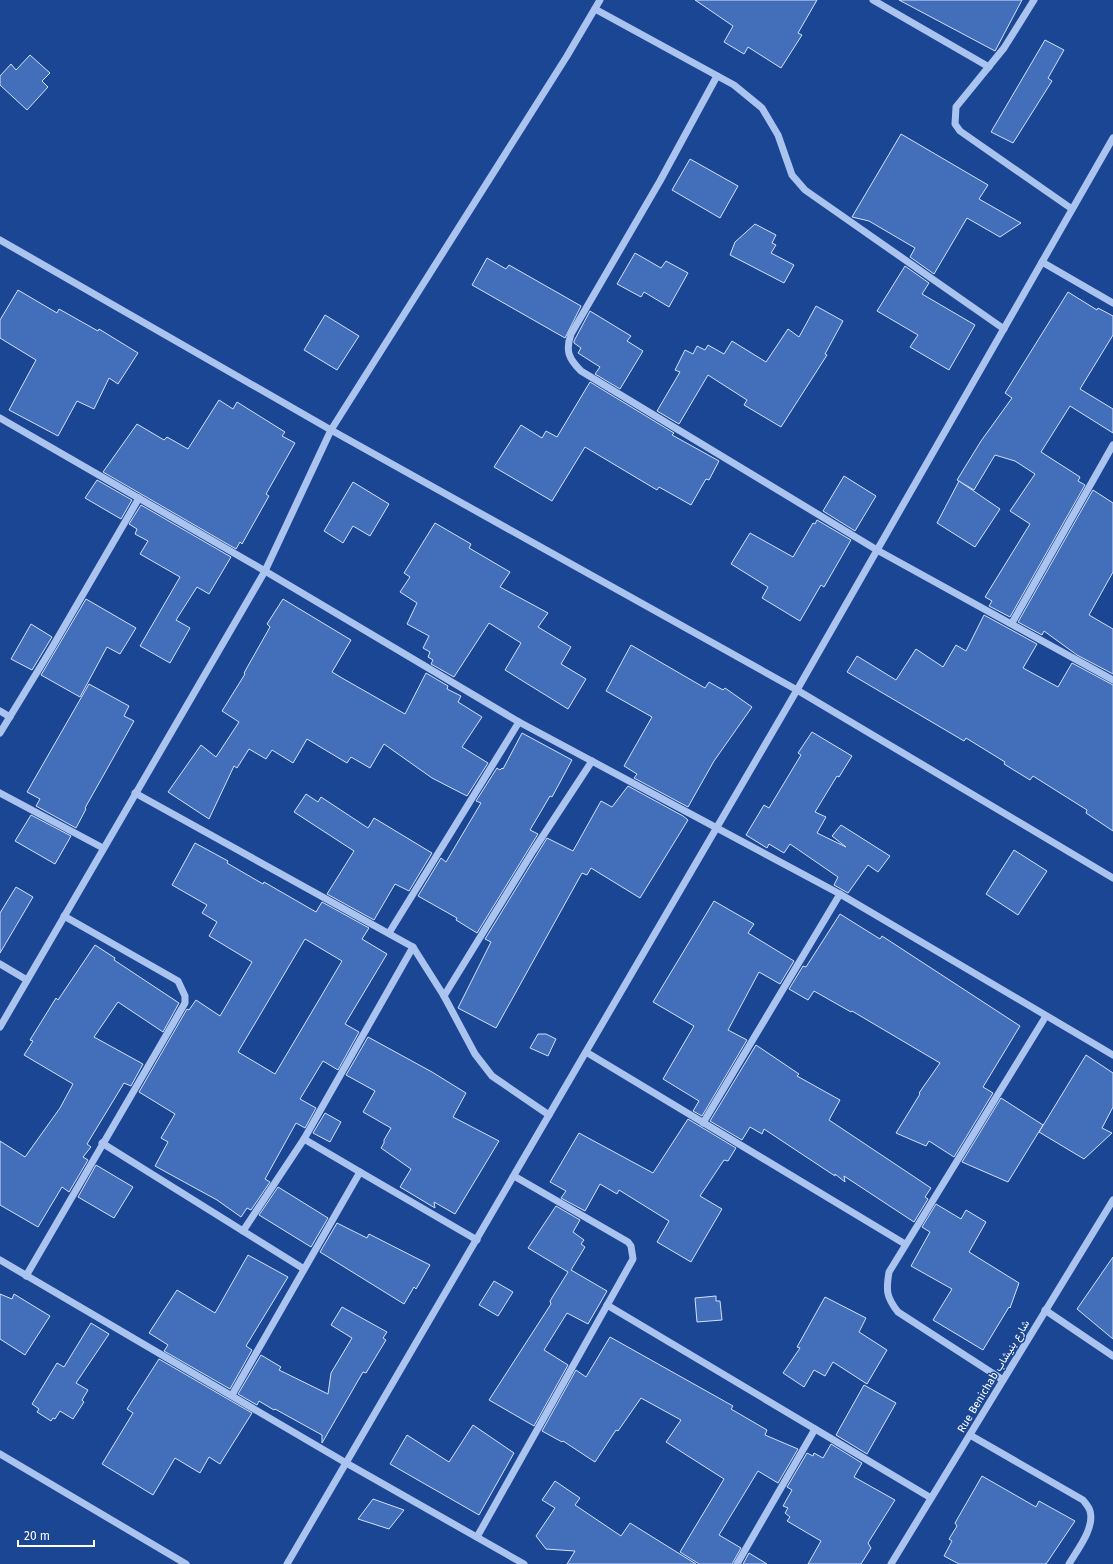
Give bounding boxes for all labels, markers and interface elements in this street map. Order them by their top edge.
street label: Rue Benichab شارع بنيشاب [955,1317,1033,1435]
scale bar [18,1522,94,1548]
text: 20 m [24,1529,50,1543]

